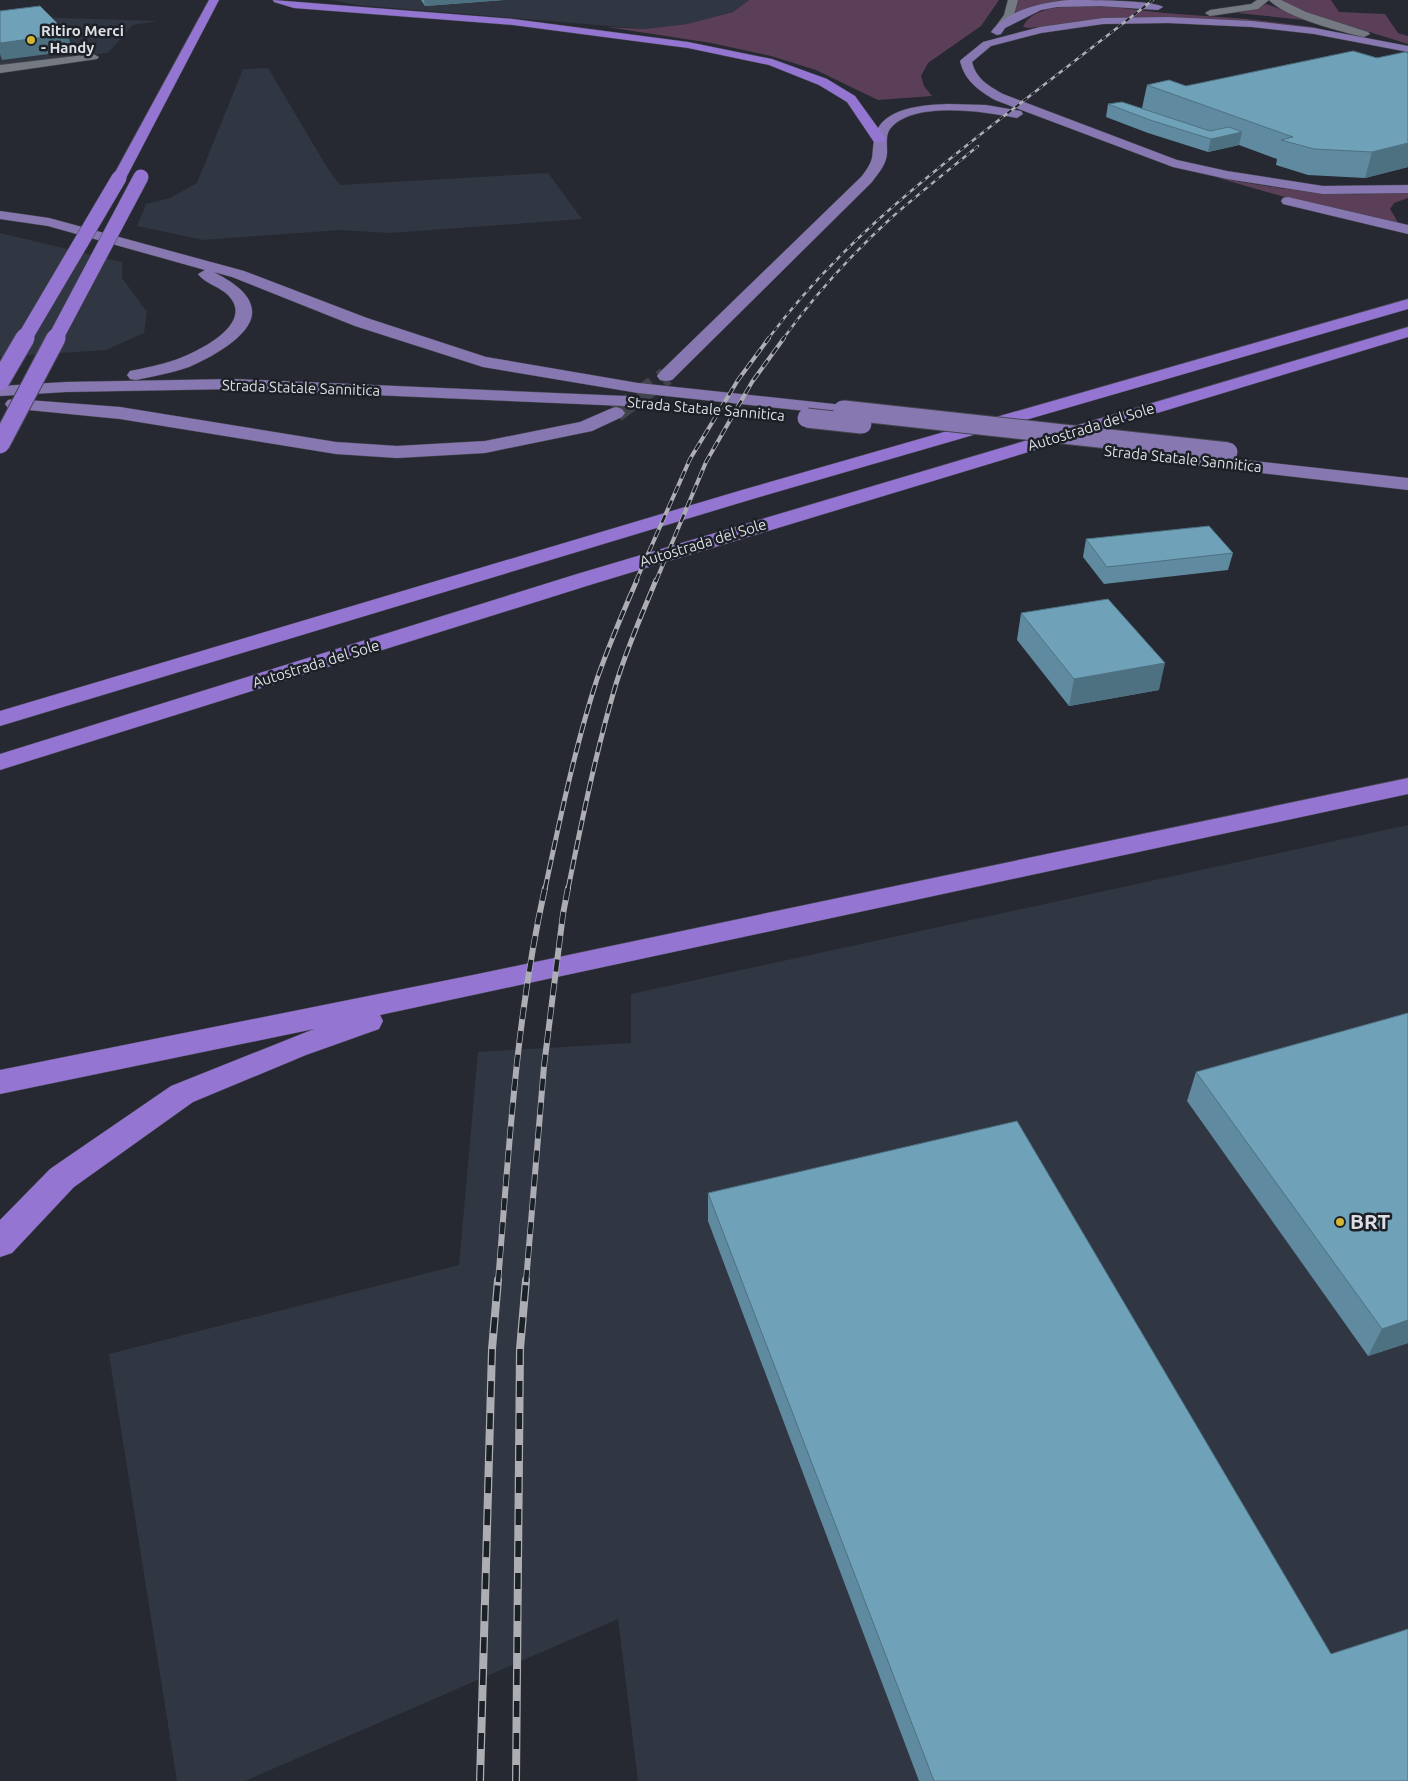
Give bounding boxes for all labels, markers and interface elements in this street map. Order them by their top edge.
place label: Ritiro Merci - Handy [41,22,124,56]
marker: Ritiro Merci - Handy [25,34,37,46]
street label: Strada Statale Sannitica [222,376,380,399]
street label: Strada Statale Sannitica [626,393,786,424]
street label: Autostrada del Sole [1025,399,1156,454]
street label: Strada Statale Sannitica [1103,442,1263,475]
street label: Autostrada del Sole [637,515,768,570]
street label: Autostrada del Sole [250,636,381,691]
place label: BRT [1350,1209,1391,1233]
marker: BRT [1334,1216,1346,1228]

